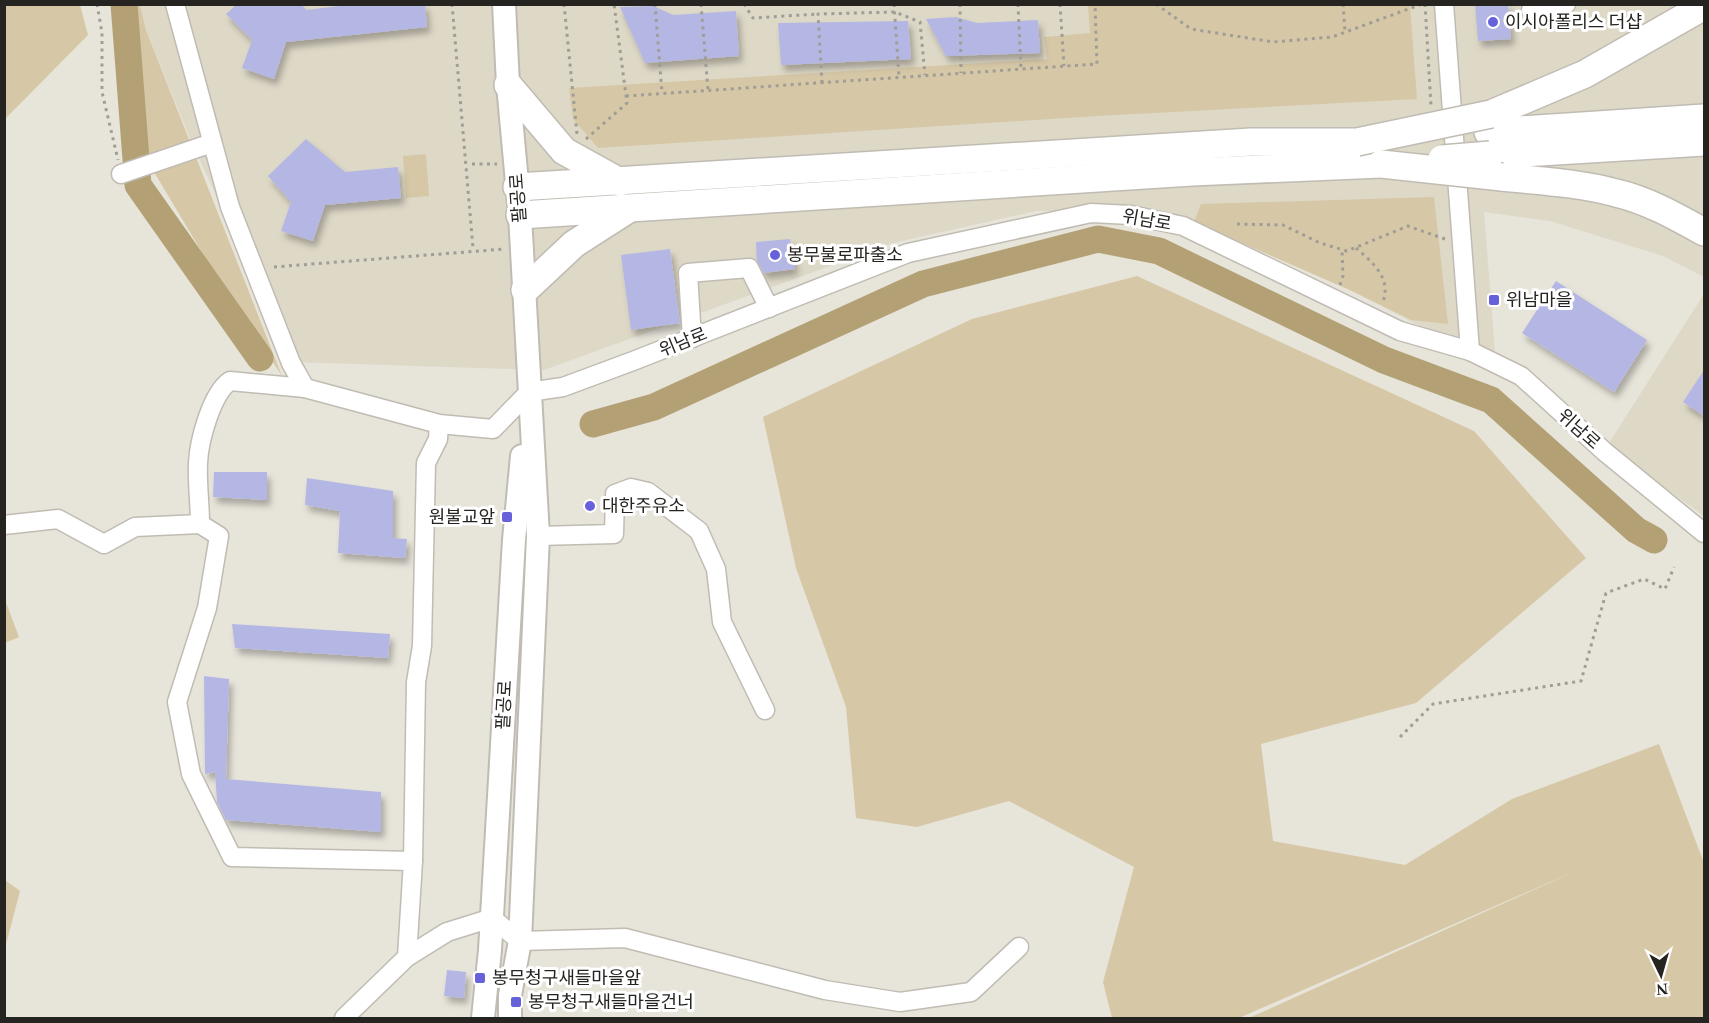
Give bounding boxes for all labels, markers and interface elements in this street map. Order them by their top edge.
place label: 이시아폴리스 더샵 [1505,12,1642,32]
marker: 이시아폴리스 더샵 [1486,15,1500,29]
street label: 팔공로 [506,173,530,223]
street label: 위남로 [1121,206,1173,234]
place label: 봉무불로파출소 [787,245,903,265]
marker: 봉무불로파출소 [768,248,782,262]
place label: 위남마을 [1506,290,1572,310]
marker: 위남마을 [1487,293,1501,307]
street label: 위남로 [656,323,710,361]
street label: 위남로 [1554,405,1604,453]
place label: 대한주유소 [602,496,685,516]
marker: 대한주유소 [583,499,597,513]
place label: 원불교앞 [429,507,495,527]
marker: 원불교앞 [500,510,514,524]
street label: 팔공로 [493,680,515,730]
north arrow [1631,945,1691,1005]
place label: 봉무청구새들마을앞 [492,968,641,988]
marker: 봉무청구새들마을앞 [473,971,487,985]
text: N [1655,980,1669,998]
place label: 봉무청구새들마을건너 [528,992,694,1012]
marker: 봉무청구새들마을건너 [509,995,523,1009]

